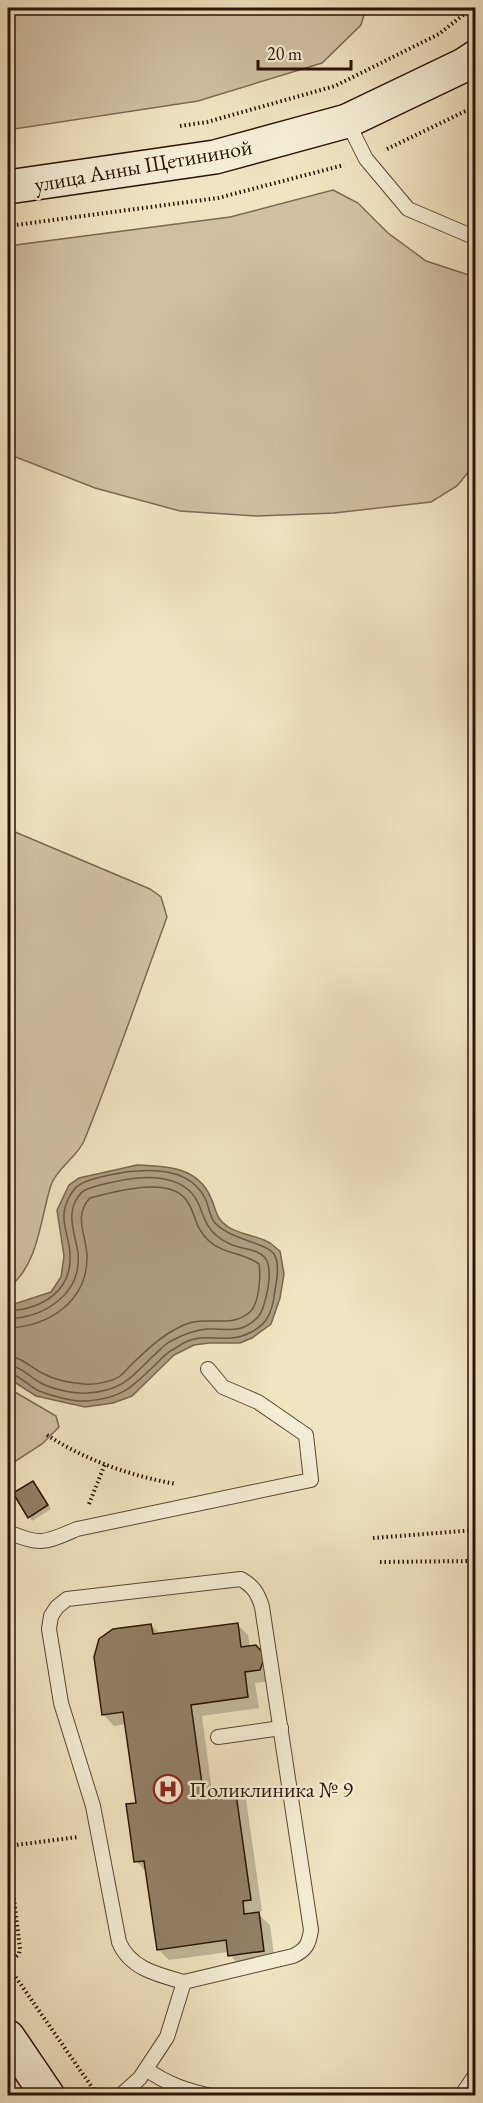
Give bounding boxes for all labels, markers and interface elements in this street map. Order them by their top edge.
scale bar [258,33,351,71]
text: 20 m [267,42,302,65]
street label: улица Анны Щетининой [32,132,255,199]
hospital icon: Поликлиника № 9 [152,1773,184,1805]
place label: Поликлиника № 9 [189,1775,353,1804]

